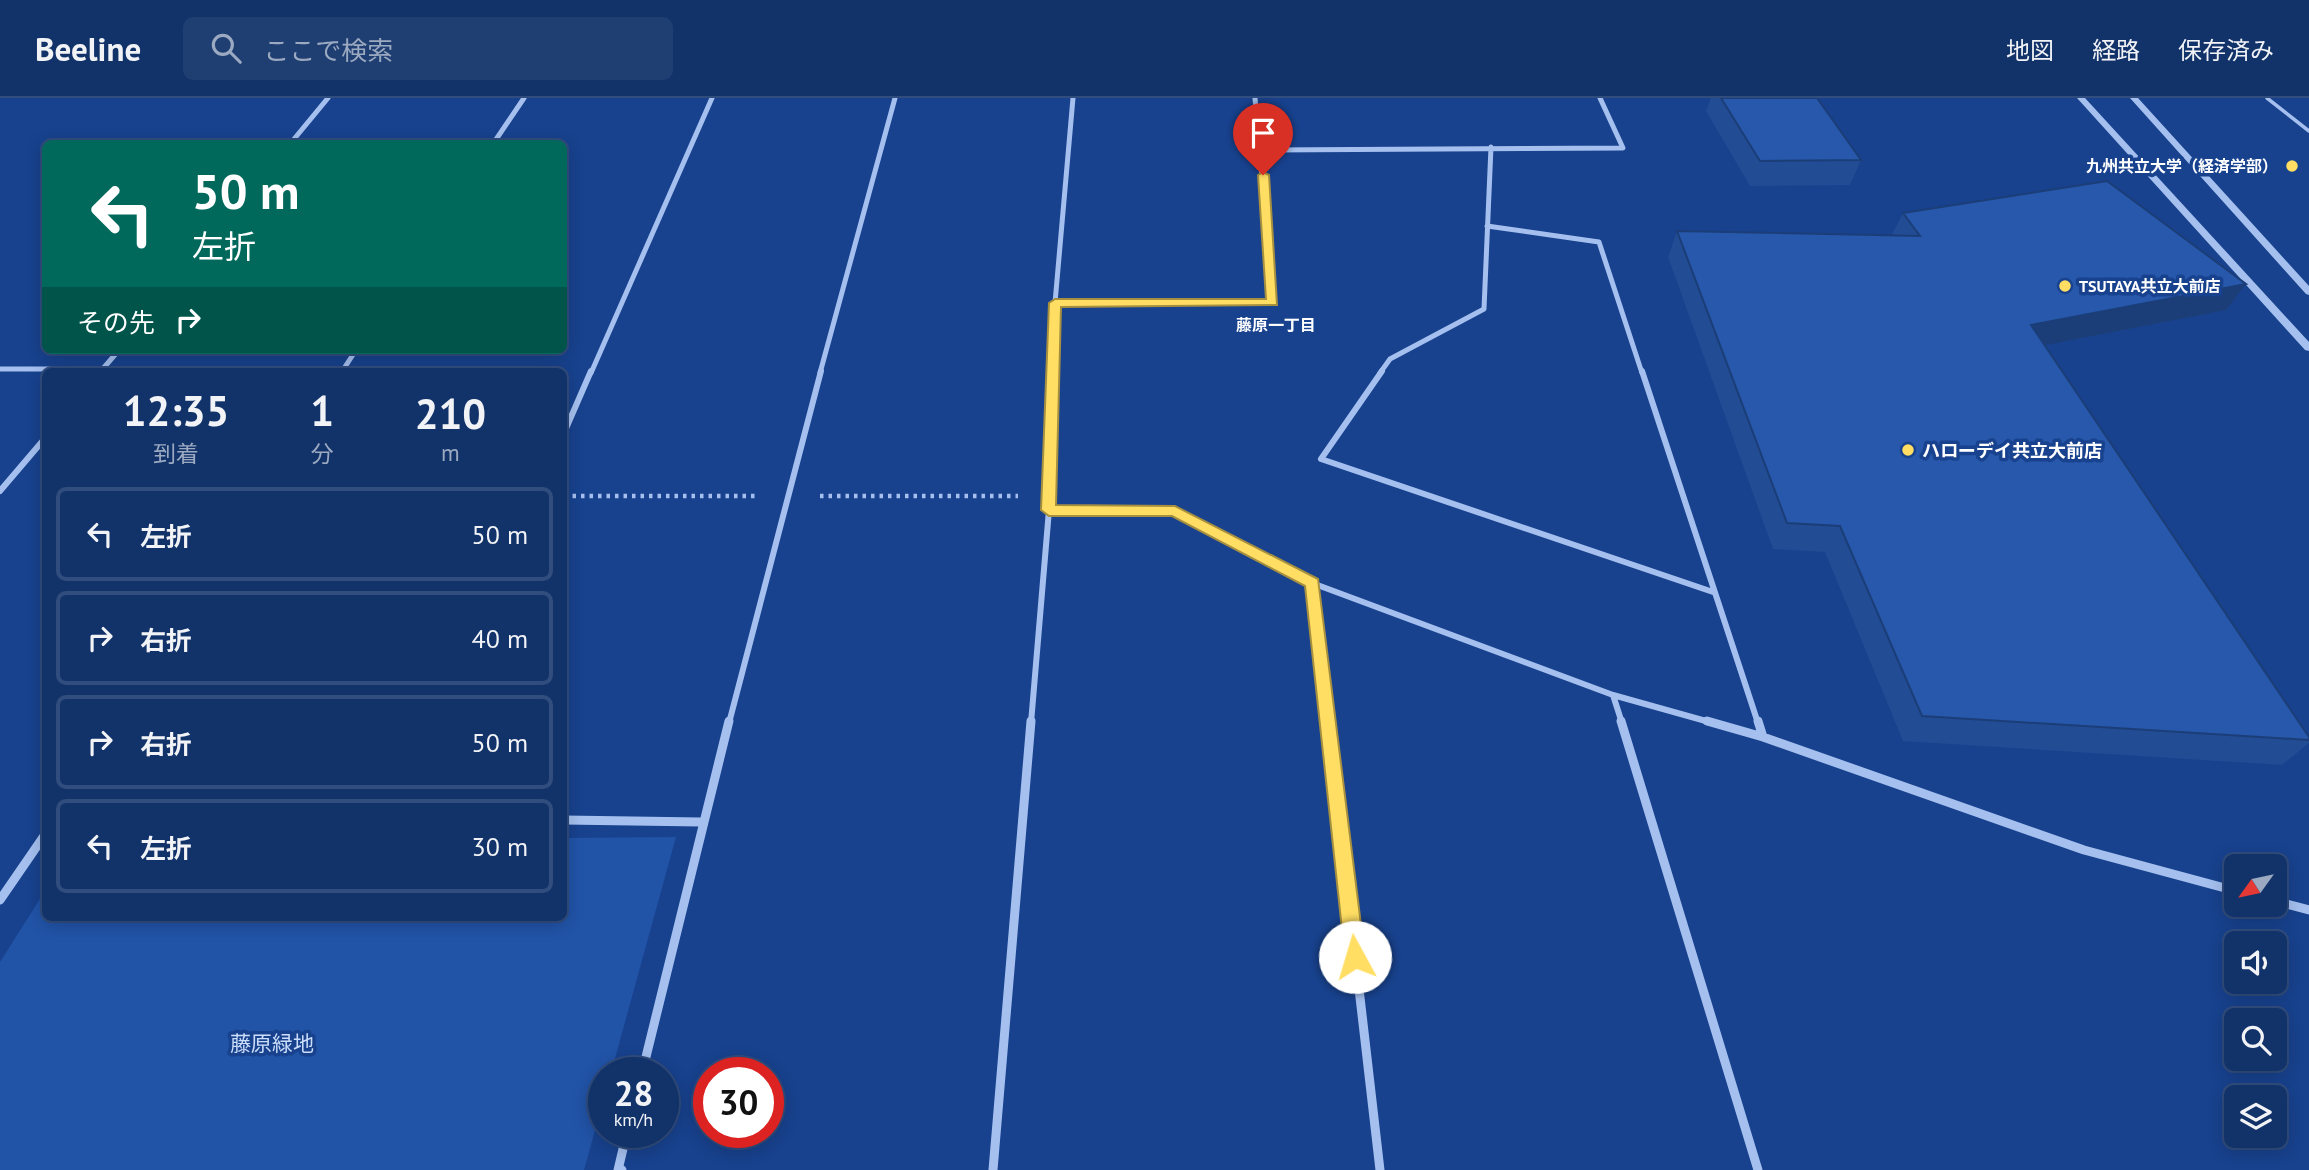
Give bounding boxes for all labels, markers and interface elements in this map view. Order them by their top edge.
search box [183,17,673,80]
text: Beeline [35,27,141,70]
icon: search [207,29,245,67]
text: ここで検索 [263,34,393,67]
text: 地図 [2006,35,2054,66]
text: 経路 [2092,35,2140,66]
text: 保存済み [2178,35,2274,66]
pin [1233,103,1293,175]
icon: arrive [1244,114,1282,152]
place label: 九州共立大学（経済学部） [2086,156,2278,176]
marker: 九州共立大学（経済学部） [2284,158,2300,174]
text: 50 m [192,159,299,223]
icon: left [77,168,168,259]
text: 左折 [192,225,256,267]
place label: TSUTAYA共立大前店 [2079,276,2220,296]
marker: TSUTAYA共立大前店 [2057,278,2073,294]
icon: right [169,301,207,339]
text: その先 [77,306,155,339]
district label: 藤原一丁目 [1236,315,1316,335]
text: 12:35 [123,383,229,438]
text: 1 [310,383,334,438]
text: 210 [415,386,486,441]
text: m [441,438,460,467]
text: 到着 [153,439,199,468]
text: 分 [311,439,334,468]
place label: ハローデイ共立大前店 [1922,439,2102,462]
marker: ハローデイ共立大前店 [1900,442,1916,458]
icon: left [81,515,119,553]
text: 50 m [472,518,528,551]
text: 左折 [140,520,192,553]
icon: right [81,619,119,657]
text: 40 m [472,622,528,655]
text: 右折 [140,624,192,657]
icon: right [81,723,119,761]
text: 50 m [472,726,528,759]
text: 右折 [140,728,192,761]
icon: left [81,827,119,865]
text: 30 m [472,830,528,863]
text: 左折 [140,832,192,865]
north arrow [2224,854,2287,917]
map controls [2224,854,2287,1148]
position arrow [1318,920,1392,994]
button: sound [2224,931,2287,994]
button: search [2224,1008,2287,1071]
park label: 藤原緑地 [230,1030,314,1057]
speed limit sign: 30 [693,1057,784,1148]
text: 28 [614,1070,653,1116]
button: layers [2224,1085,2287,1148]
text: km/h [614,1108,653,1131]

